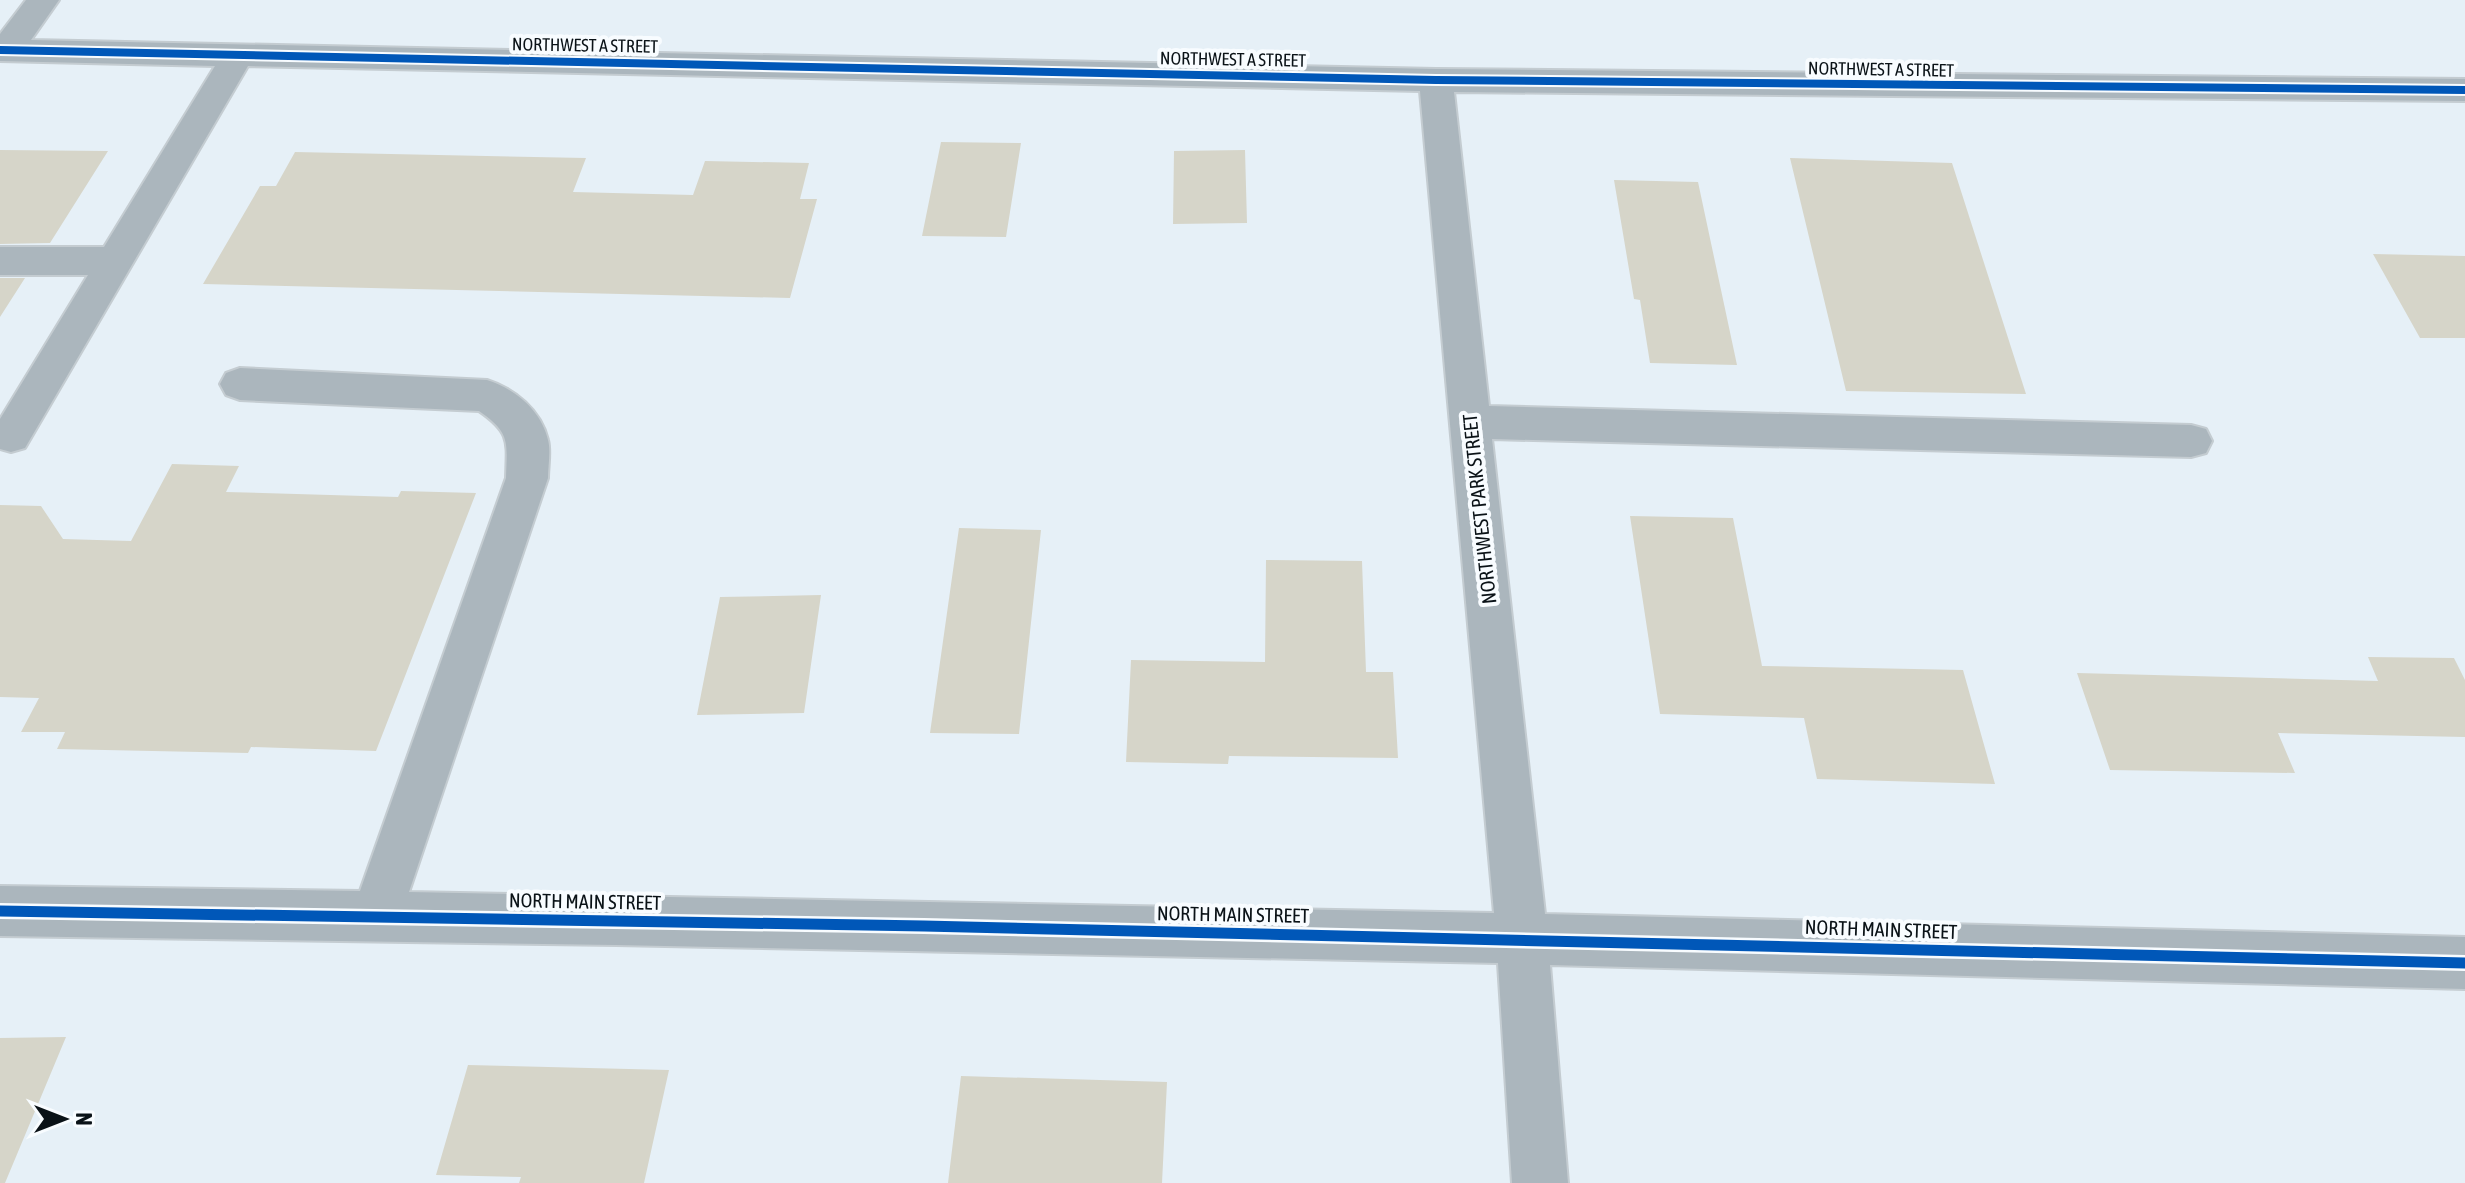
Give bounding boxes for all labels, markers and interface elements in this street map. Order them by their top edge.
street label: NORTHWEST A STREET [512,33,658,57]
street label: NORTHWEST A STREET [1160,47,1306,71]
street label: NORTHWEST A STREET [1808,57,1954,81]
street label: NORTHWEST PARK STREET [1458,413,1500,605]
street label: NORTH MAIN STREET [509,888,662,914]
street label: NORTH MAIN STREET [1157,901,1310,927]
street label: NORTH MAIN STREET [1804,915,1958,943]
north arrow [24,1079,104,1159]
text: N [71,1113,97,1125]

